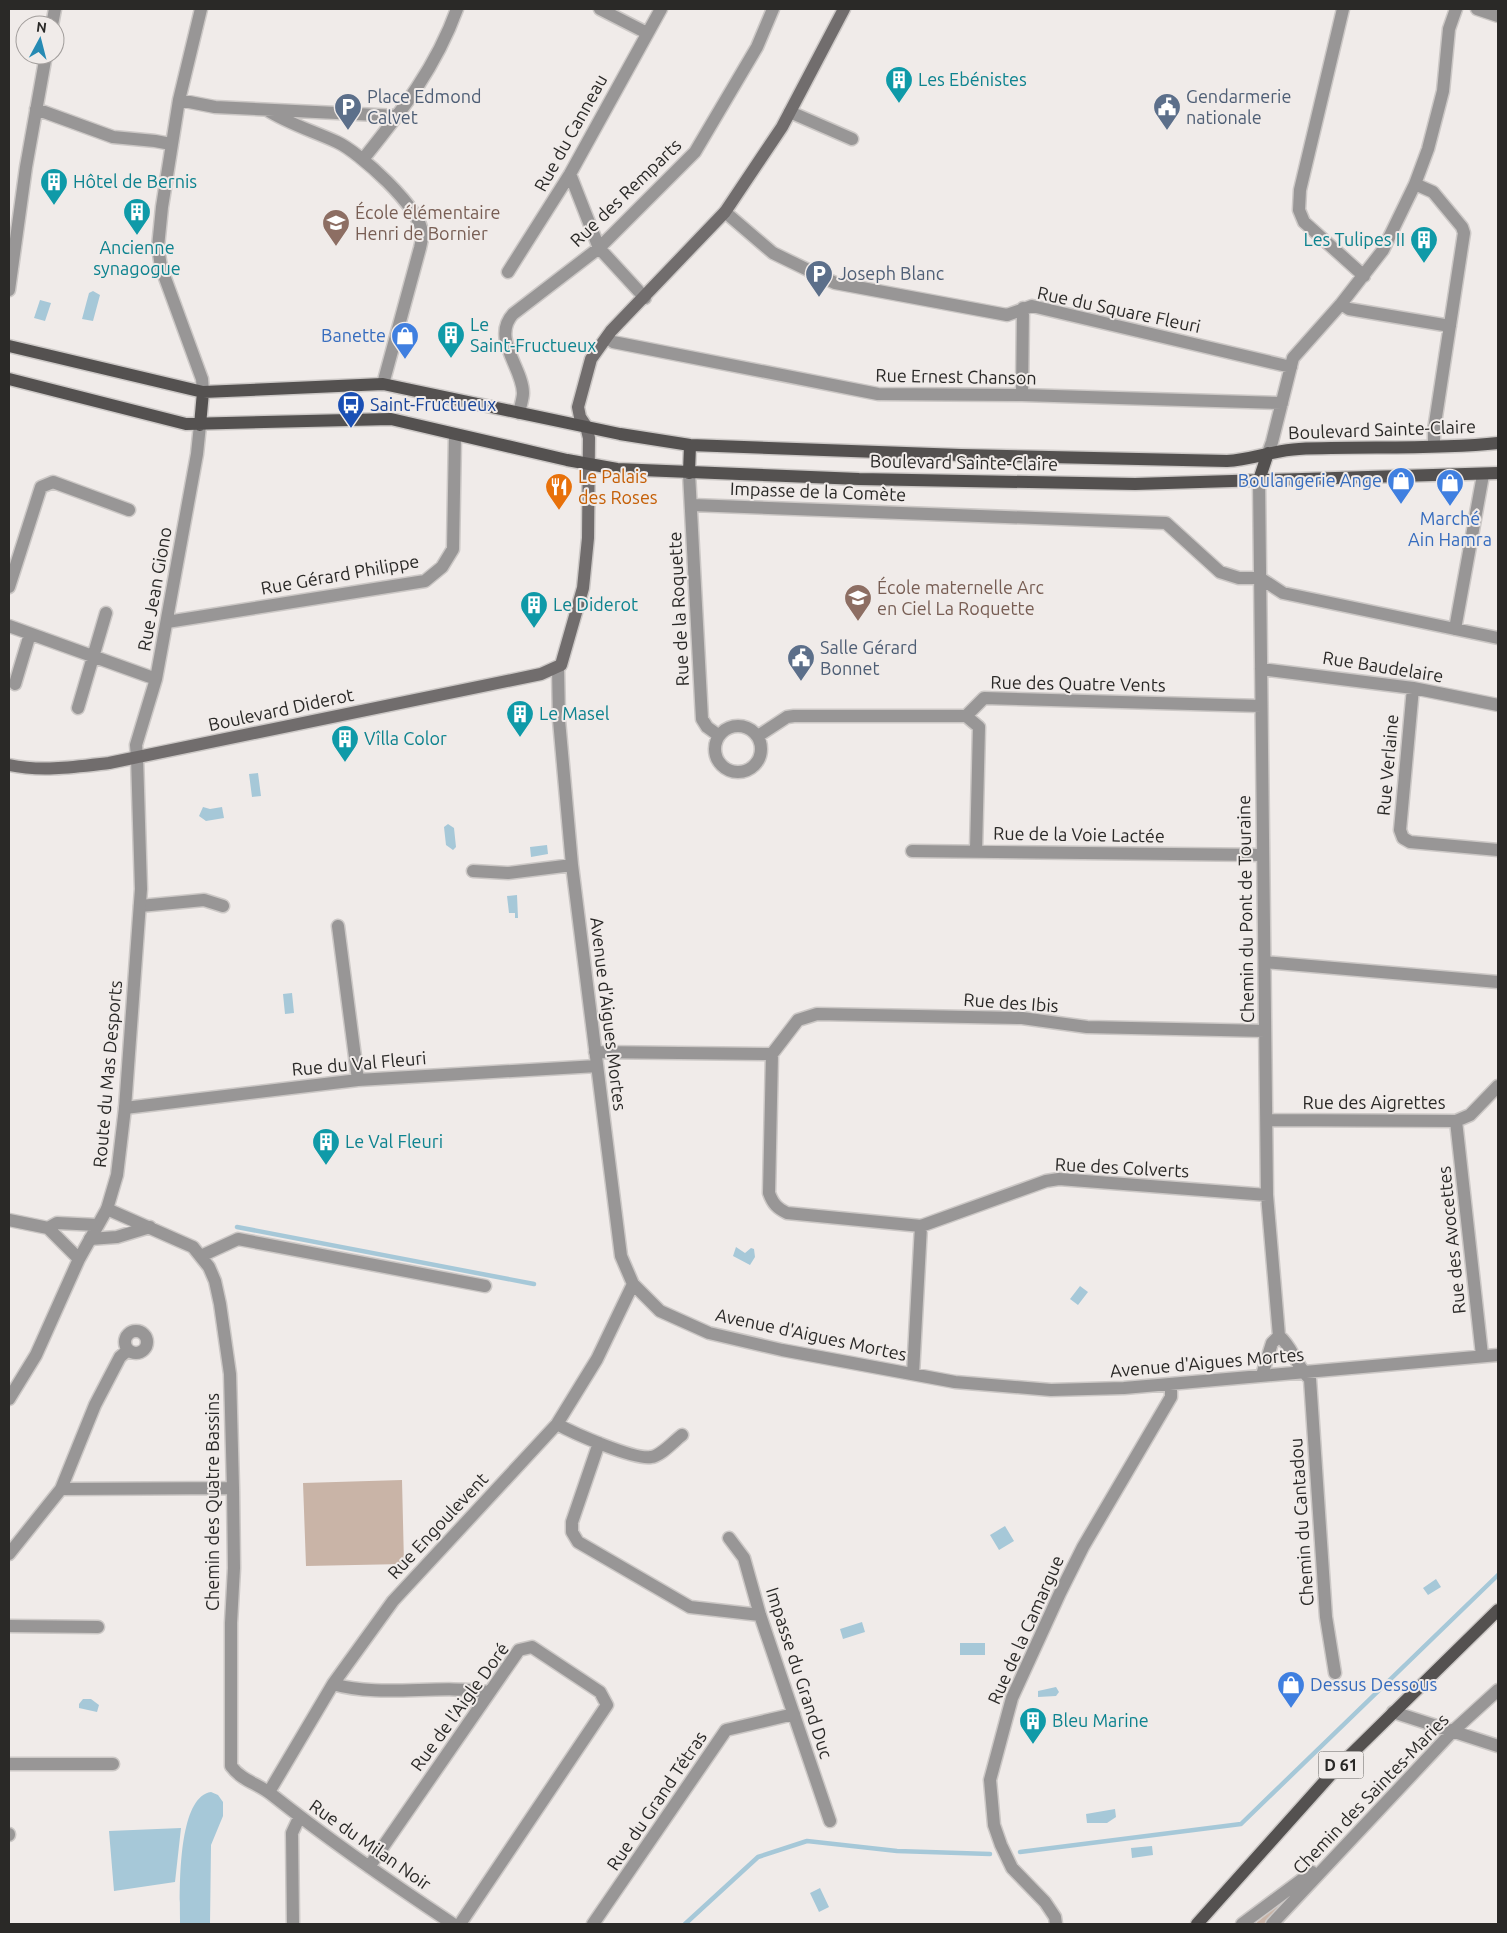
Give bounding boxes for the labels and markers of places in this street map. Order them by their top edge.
building icon: Les Ebénistes [884,65,914,104]
place label: Les Ebénistes [918,69,1027,89]
place label: Place Edmond Calvet [367,86,481,127]
place label: Gendarmerie nationale [1186,86,1291,127]
parking icon: Place Edmond Calvet [333,92,363,131]
public building icon: Gendarmerie nationale [1152,92,1182,131]
building icon: Hôtel de Bernis [39,167,69,206]
place label: Hôtel de Bernis [73,171,197,191]
building icon: Ancienne synagogue [122,197,152,236]
place label: École élémentaire Henri de Bornier [355,201,500,243]
school or university icon: École élémentaire Henri de Bornier [321,208,351,247]
building icon: Les Tulipes II [1409,225,1439,264]
place label: Les Tulipes II [1303,229,1405,249]
place label: Ancienne synagogue [93,237,181,278]
parking icon: Joseph Blanc [804,259,834,298]
place label: Joseph Blanc [838,263,944,283]
place label: Le Saint-Fructueux [470,314,596,355]
building icon: Le Saint-Fructueux [436,320,466,359]
shop icon: Banette [390,321,420,360]
place label: Banette [321,325,386,345]
bus stop icon: Saint-Fructueux [336,390,366,429]
place label: Saint-Fructueux [370,394,496,414]
place label: Le Palais des Roses [578,466,658,507]
shop icon: Boulangerie Ange [1386,466,1416,505]
shop icon: Marché Ain Hamra [1435,468,1465,507]
place label: Boulangerie Ange [1238,470,1382,490]
restaurant icon: Le Palais des Roses [544,472,574,511]
place label: Marché Ain Hamra [1408,508,1492,549]
place label: École maternelle Arc en Ciel La Roquette [877,576,1044,618]
school or university icon: École maternelle Arc en Ciel La Roquette [843,583,873,622]
building icon: Le Diderot [519,590,549,629]
place label: Le Diderot [553,594,638,614]
place label: Salle Gérard Bonnet [820,637,917,678]
public building icon: Salle Gérard Bonnet [786,643,816,682]
building icon: Le Masel [505,699,535,738]
place label: Le Masel [539,703,610,723]
building icon: Vîlla Color [330,724,360,763]
place label: Vîlla Color [364,728,447,748]
building icon: Le Val Fleuri [311,1127,341,1166]
place label: Le Val Fleuri [345,1131,443,1151]
shop icon: Dessus Dessous [1276,1670,1306,1709]
place label: Dessus Dessous [1310,1674,1438,1694]
building icon: Bleu Marine [1018,1706,1048,1745]
place label: Bleu Marine [1052,1710,1149,1730]

